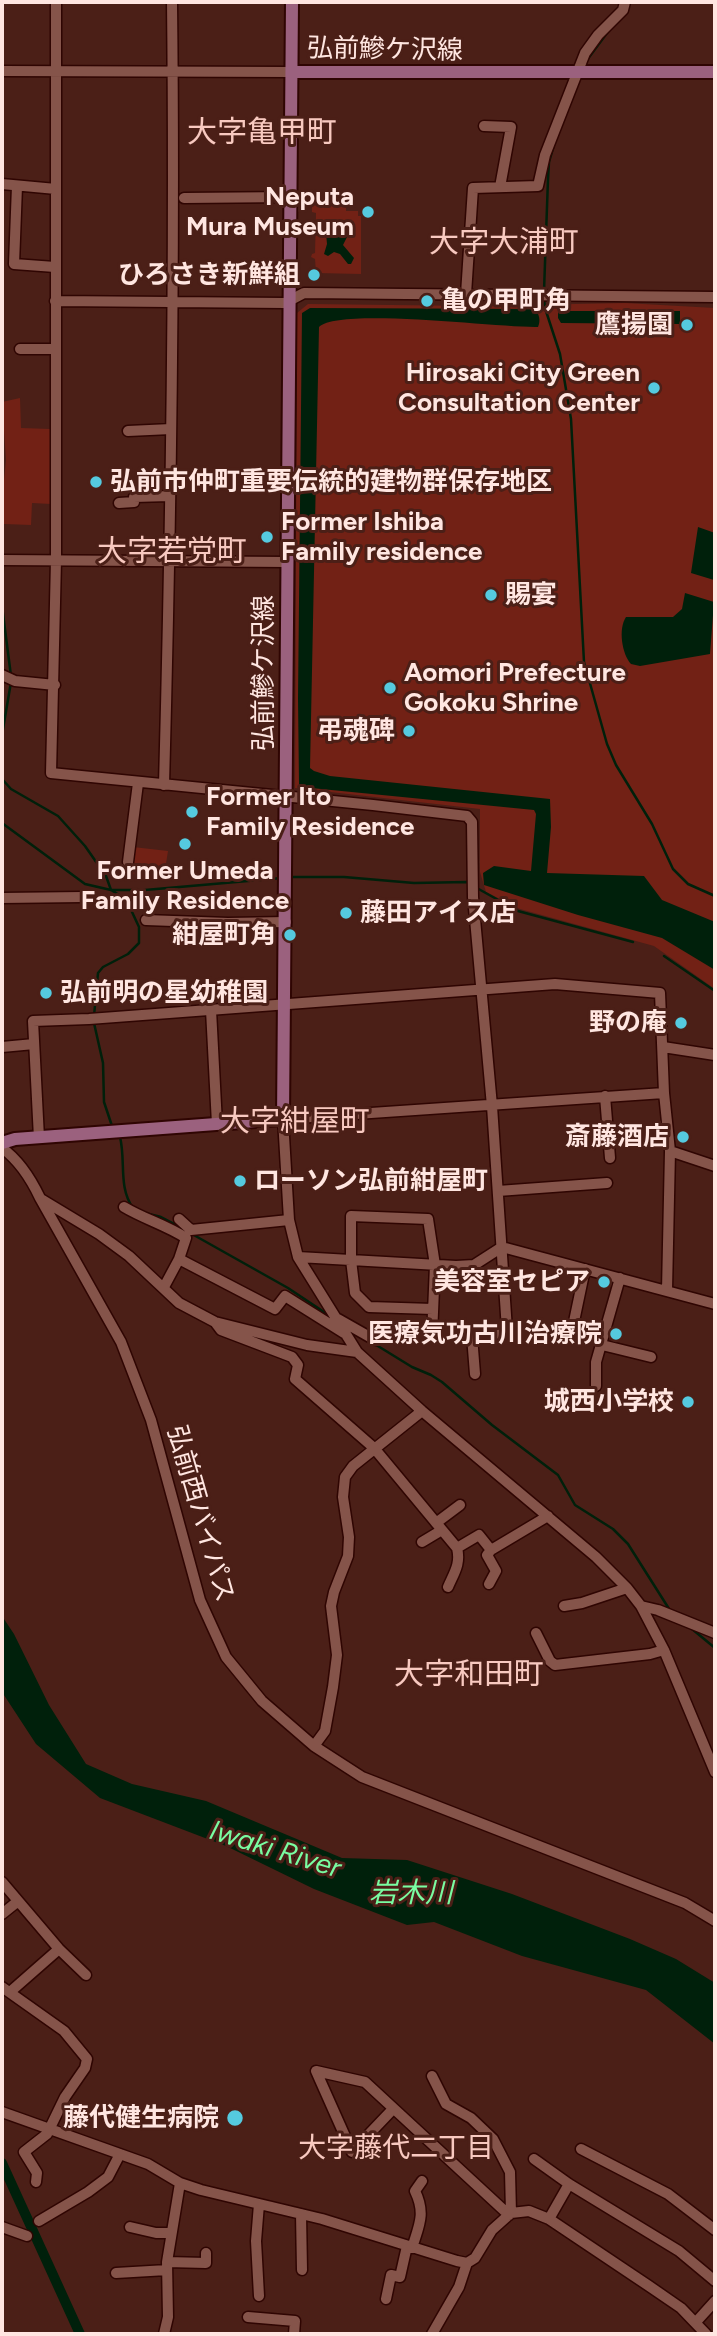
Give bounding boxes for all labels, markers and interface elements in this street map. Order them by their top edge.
street label: 弘前鰺ケ沢線 [307,33,463,67]
district label: 大字亀甲町 [187,115,337,151]
place label: Neputa Mura Museum [186,181,354,242]
marker: Neputa Mura Museum [360,204,376,220]
district label: 大字大浦町 [429,225,579,261]
place label: ひろさき新鮮組 [118,259,300,291]
marker: ひろさき新鮮組 [306,267,322,283]
place label: 亀の甲町角 [441,285,571,317]
marker: 亀の甲町角 [419,293,435,309]
place label: 鷹揚園 [595,309,673,341]
marker: 鷹揚園 [679,317,695,333]
place label: Hirosaki City Green Consultation Center [398,357,640,418]
marker: Hirosaki City Green Consultation Center [646,380,662,396]
place label: 弘前市仲町重要伝統的建物群保存地区 [110,466,552,498]
marker: 弘前市仲町重要伝統的建物群保存地区 [88,474,104,490]
place label: Former Ishiba Family residence [281,506,483,568]
marker: Former Ishiba Family residence [259,529,275,545]
district label: 大字若党町 [97,534,247,570]
place label: 賜宴 [505,579,557,611]
marker: 賜宴 [483,587,499,603]
street label: 弘前鰺ケ沢線 [248,595,280,751]
place label: Aomori Prefecture Gokoku Shrine [404,657,626,718]
marker: Aomori Prefecture Gokoku Shrine [382,680,398,696]
place label: 弔魂碑 [317,715,395,747]
marker: 弔魂碑 [401,723,417,739]
place label: Former Ito Family Residence [206,781,414,842]
marker: Former Ito Family Residence [184,804,200,820]
marker: Former Umeda Family Residence [177,836,193,852]
place label: Former Umeda Family Residence [81,855,289,917]
place label: 藤田アイス店 [360,897,516,929]
marker: 藤田アイス店 [338,905,354,921]
place label: 紺屋町角 [172,919,276,951]
marker: 紺屋町角 [282,927,298,943]
place label: 弘前明の星幼稚園 [60,977,268,1009]
marker: 弘前明の星幼稚園 [38,985,54,1001]
place label: 野の庵 [589,1007,667,1039]
marker: 野の庵 [673,1015,689,1031]
district label: 大字紺屋町 [220,1104,370,1140]
place label: 斎藤酒店 [565,1121,669,1153]
marker: 斎藤酒店 [675,1129,691,1145]
place label: ローソン弘前紺屋町 [254,1165,488,1197]
marker: ローソン弘前紺屋町 [232,1173,248,1189]
place label: 美容室セピア [434,1266,590,1298]
marker: 美容室セピア [596,1274,612,1290]
place label: 医療気功古川治療院 [368,1318,602,1350]
marker: 医療気功古川治療院 [608,1326,624,1342]
place label: 城西小学校 [544,1386,674,1418]
marker: 城西小学校 [680,1394,696,1410]
street label: 弘前西バイパス [160,1422,240,1606]
district label: 大字和田町 [394,1657,544,1693]
water label: Iwaki River [205,1814,345,1886]
water label: 岩木川 [369,1877,453,1911]
place label: 藤代健生病院 [63,2102,219,2134]
marker: 藤代健生病院 [225,2108,245,2128]
district label: 大字藤代二丁目 [298,2132,494,2166]

